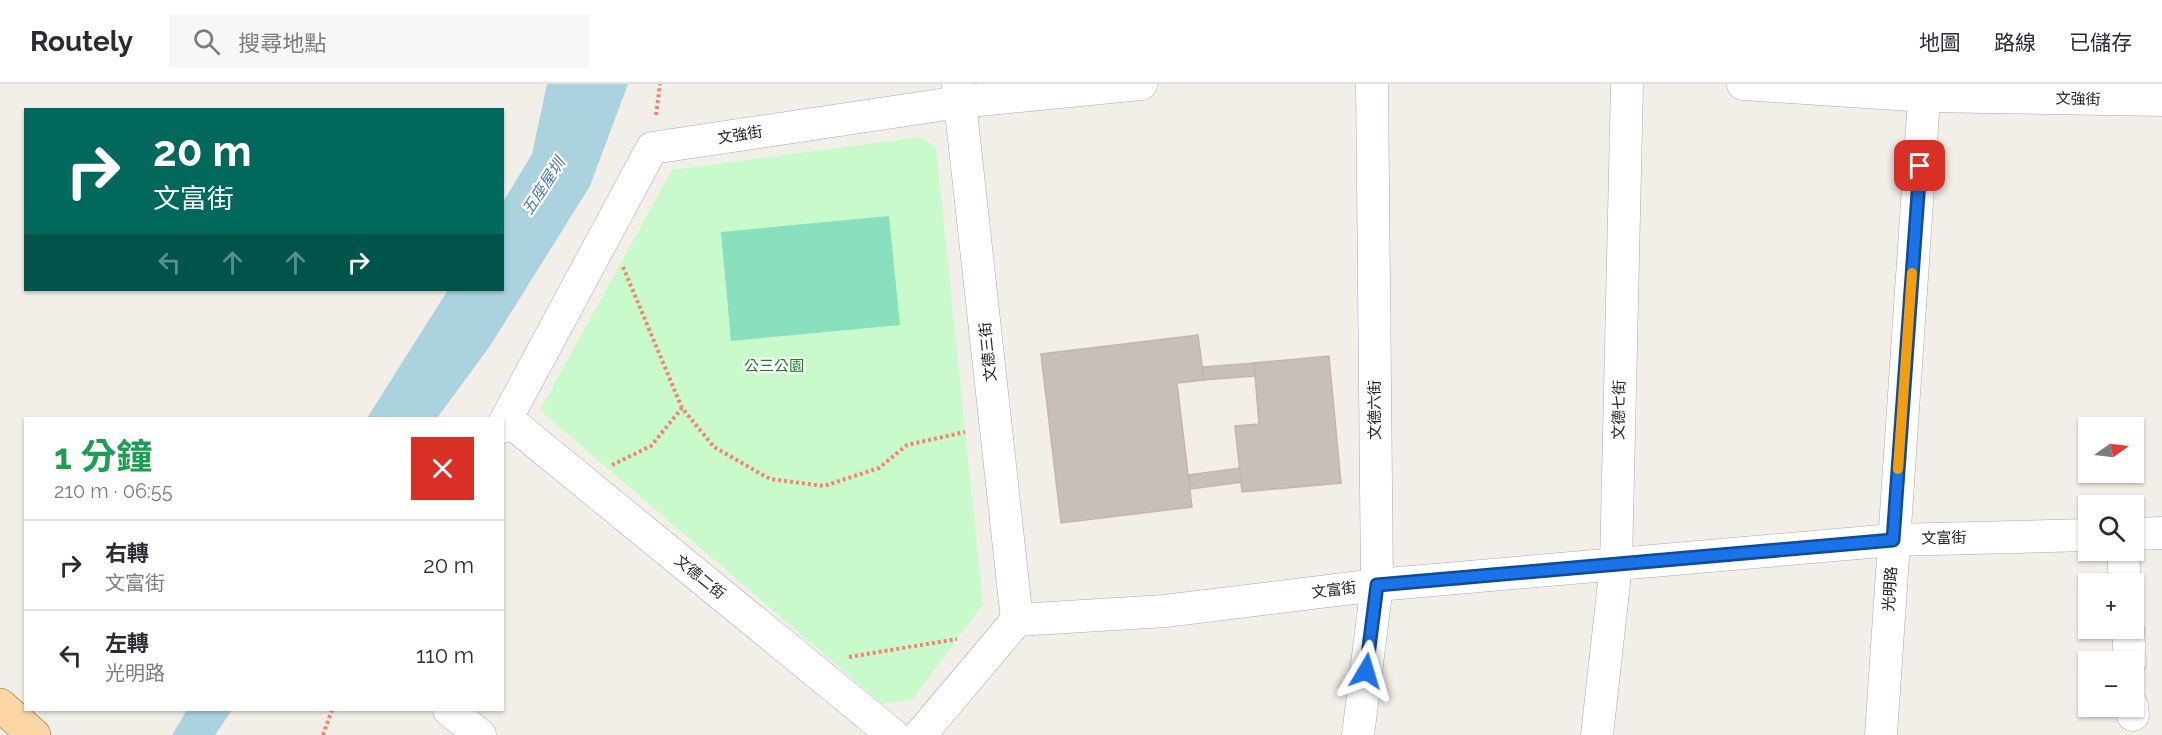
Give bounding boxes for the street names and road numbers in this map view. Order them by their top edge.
street label: 文強街 [2055,90,2101,108]
street label: 文強街 [716,123,764,147]
street label: 文德三街 [976,321,1000,383]
street label: 文德六街 [1366,380,1384,440]
street label: 文德七街 [1609,380,1629,440]
street label: 文富街 [1921,529,1967,547]
street label: 文德二街 [671,551,729,603]
street label: 光明路 [1879,566,1901,612]
street label: 文富街 [1311,578,1357,602]

